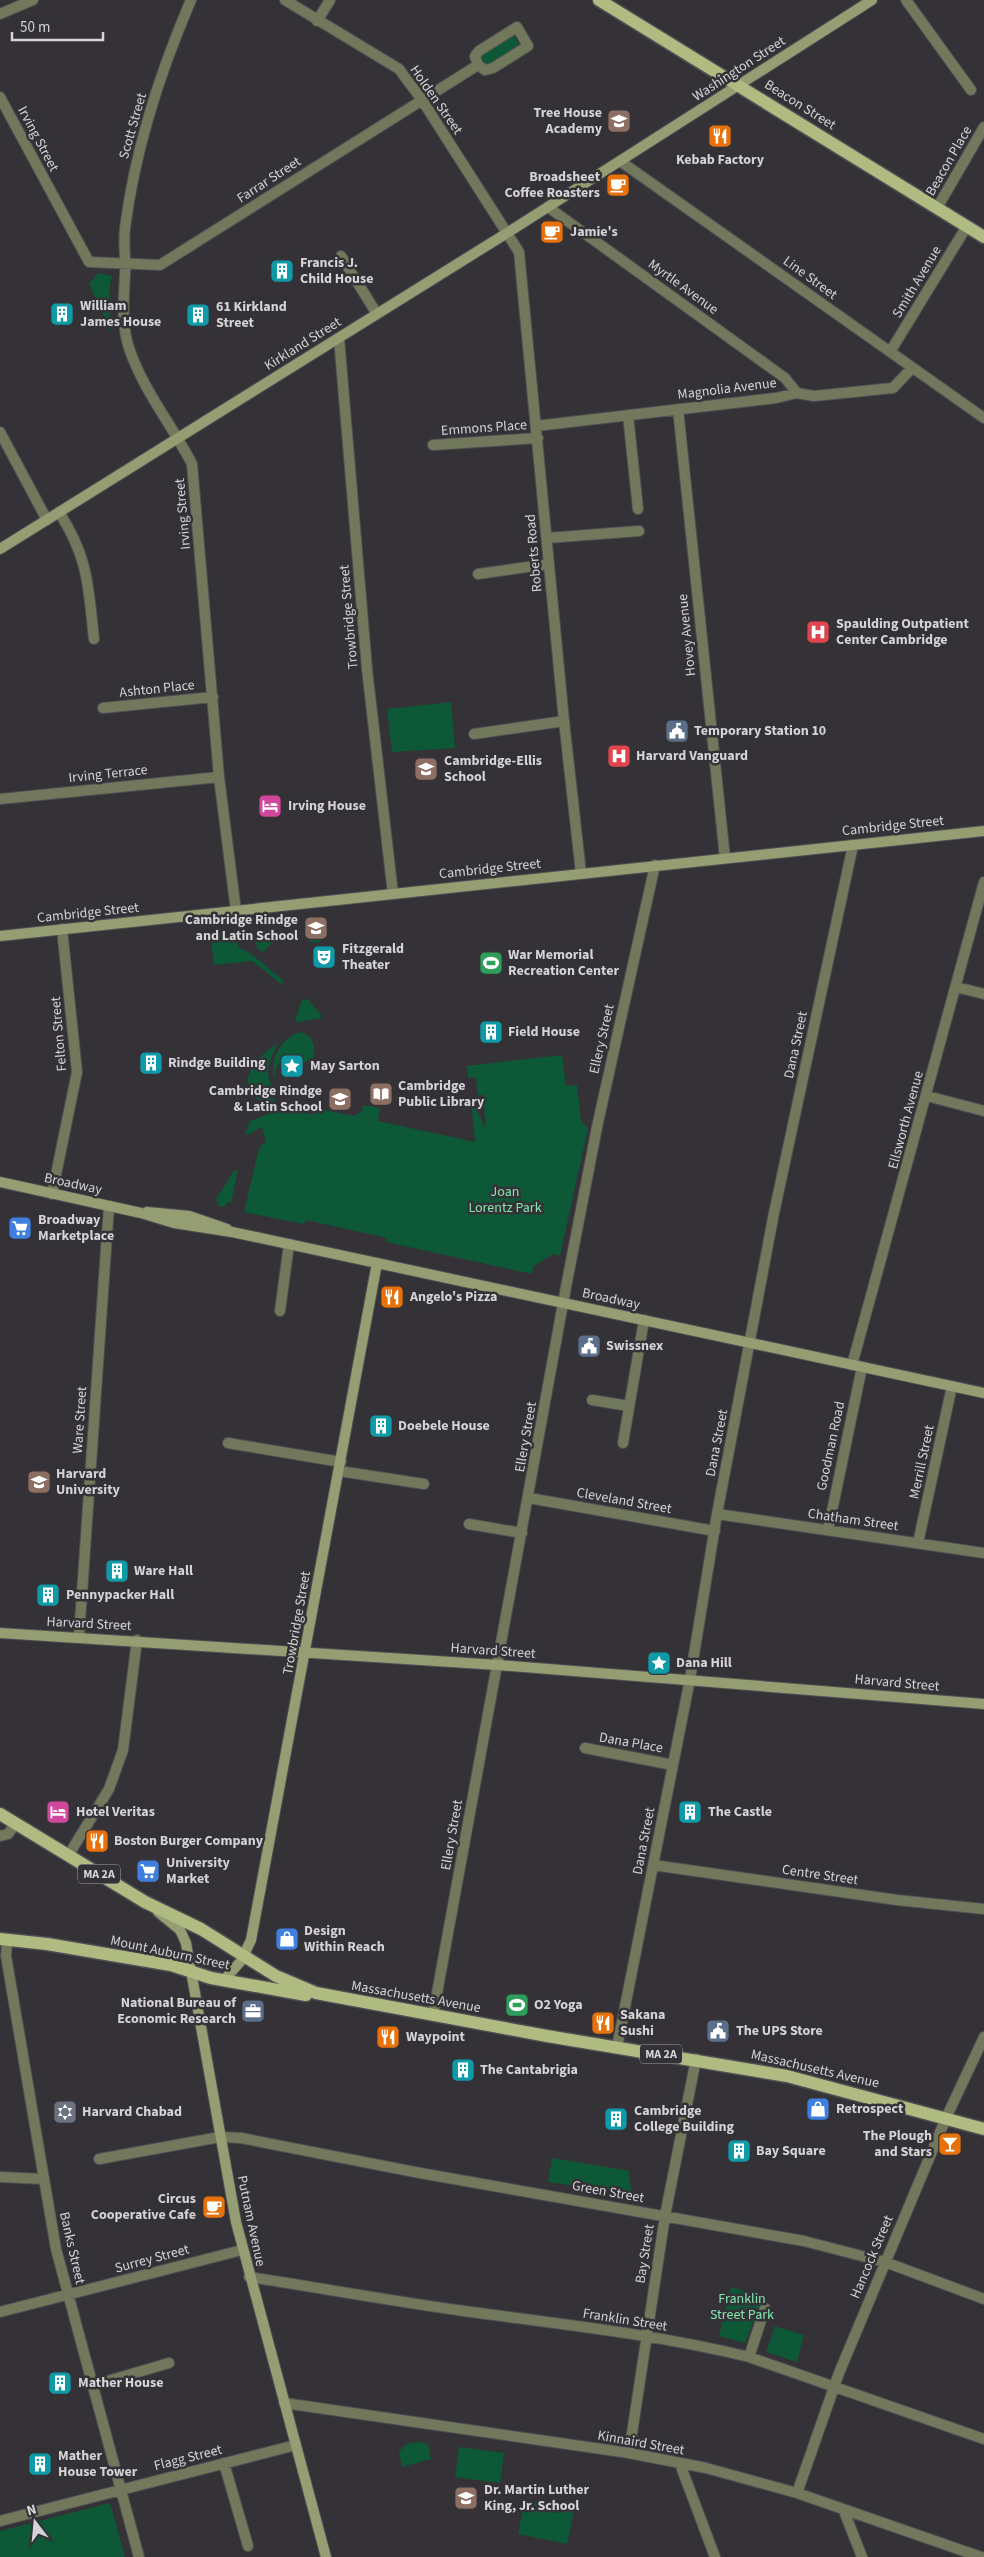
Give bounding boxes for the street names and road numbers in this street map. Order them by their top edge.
street label: Washington Street [689,31,790,107]
street label: Holden Street [405,61,467,139]
street label: Beacon Street [760,75,840,135]
street label: Scott Street [114,90,152,161]
street label: Irving Street [12,103,64,175]
street label: Beacon Place [921,122,977,200]
street label: Farrar Street [233,152,305,208]
street label: Smith Avenue [888,242,946,322]
street label: Line Street [779,251,841,305]
street label: Myrtle Avenue [644,255,722,319]
street label: Kirkland Street [261,312,346,376]
street label: Magnolia Avenue [676,373,778,405]
street label: Emmons Place [440,415,528,441]
street label: Irving Street [170,477,196,550]
street label: Roberts Road [521,513,547,593]
street label: Trowbridge Street [334,564,364,670]
street label: Hovey Avenue [673,593,701,677]
street label: Ashton Place [118,675,196,703]
street label: Irving Terrace [67,760,149,788]
street label: Cambridge Street [841,811,945,841]
street label: Cambridge Street [438,854,542,884]
street label: Cambridge Street [36,898,140,928]
street label: Felton Street [46,996,72,1072]
street label: Ellery Street [584,1002,620,1076]
street label: Dana Street [779,1009,813,1080]
street label: Ellsworth Avenue [883,1069,929,1171]
street label: Broadway [42,1168,104,1200]
street label: Broadway [580,1283,642,1315]
street label: Ware Street [68,1385,92,1454]
street label: Ellery Street [510,1400,542,1474]
street label: Goodman Road [812,1400,850,1492]
street label: Dana Street [701,1407,733,1478]
street label: Merrill Street [904,1423,940,1501]
street label: Cleveland Street [575,1483,673,1519]
street label: Chatham Street [806,1504,900,1536]
street label: Trowbridge Street [278,1569,316,1676]
street label: Harvard Street [46,1612,132,1636]
street label: Harvard Street [450,1638,536,1664]
street label: Harvard Street [854,1669,941,1697]
street label: Dana Place [597,1728,665,1758]
street label: Ellery Street [436,1798,468,1872]
street label: Dana Street [628,1805,660,1876]
street label: Centre Street [781,1860,860,1890]
road number: MA 2A [78,1865,120,1884]
street label: Mount Auburn Street [109,1931,232,1975]
street label: Massachusetts Avenue [350,1976,482,2018]
road number: MA 2A [640,2045,682,2064]
street label: Massachusetts Avenue [749,2045,881,2094]
street label: Putnam Avenue [232,2174,270,2268]
street label: Green Street [570,2176,646,2208]
street label: Banks Street [54,2210,90,2286]
street label: Hancock Street [845,2212,899,2302]
street label: Bay Street [630,2223,660,2285]
street label: Surrey Street [113,2239,192,2279]
street label: Franklin Street [581,2303,669,2337]
street label: Kinnaird Street [596,2426,686,2461]
street label: Flagg Street [152,2440,224,2476]

